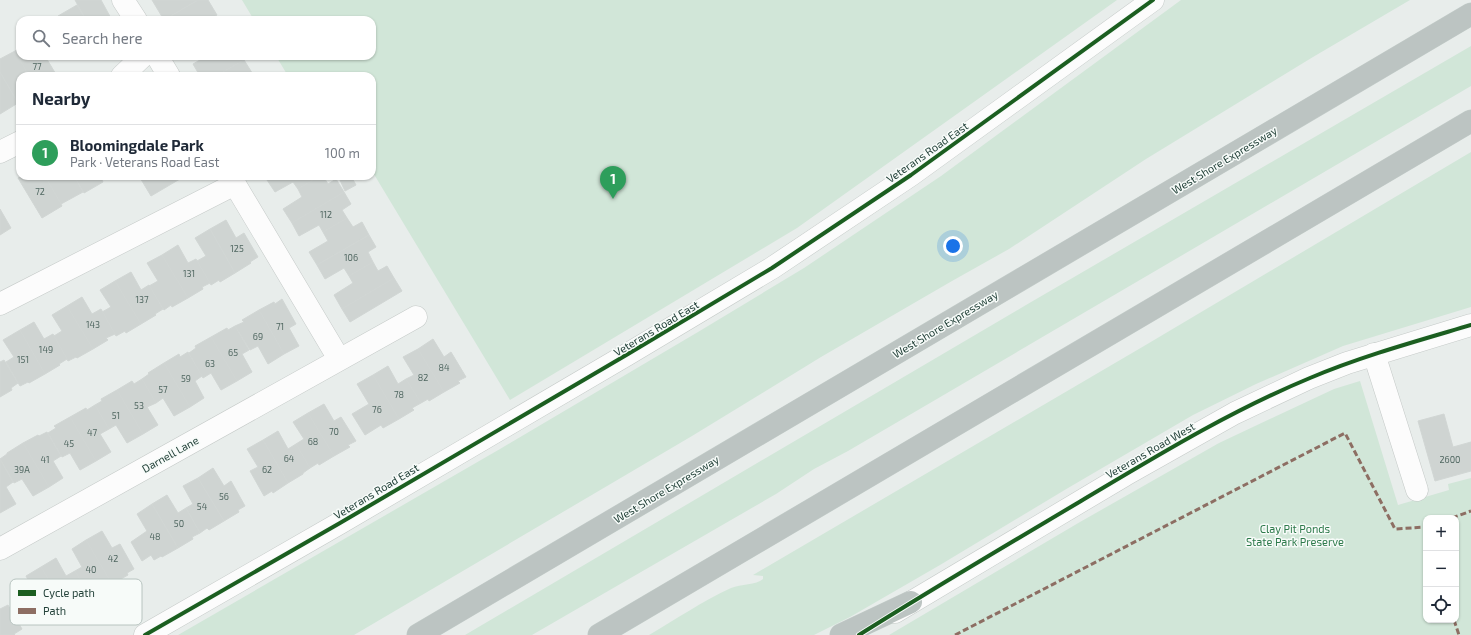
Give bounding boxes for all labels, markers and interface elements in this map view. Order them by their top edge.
search box [16,16,376,60]
icon: search [30,27,52,49]
text: Search here [62,29,143,47]
house number: 77 [32,61,42,72]
text: Nearby [32,88,90,108]
street label: Veterans Road East [884,119,970,185]
street label: West Shore Expressway [1169,123,1279,197]
text: Bloomingdale Park [70,136,204,154]
text: 1 [42,145,48,161]
text: 100 m [325,145,360,161]
text: Park · Veterans Road East [70,154,220,170]
pin: 1 [600,166,626,199]
house number: 72 [35,186,45,197]
house number: 112 [320,209,332,220]
your location [943,236,963,256]
house number: 125 [230,243,244,254]
house number: 106 [344,252,358,263]
house number: 131 [183,268,195,279]
street label: West Shore Expressway [890,287,1000,361]
house number: 137 [135,294,149,305]
street label: Veterans Road East [611,297,701,359]
house number: 143 [86,319,100,330]
house number: 71 [276,321,284,332]
house number: 69 [253,331,263,342]
house number: 149 [39,344,53,355]
house number: 65 [228,347,238,358]
house number: 151 [17,354,29,365]
house number: 63 [205,358,215,369]
house number: 84 [439,362,450,373]
house number: 82 [418,372,428,383]
house number: 59 [181,373,191,384]
house number: 57 [158,384,168,395]
house number: 78 [394,389,404,400]
house number: 53 [134,400,144,411]
house number: 76 [372,404,382,415]
house number: 51 [112,410,120,421]
street label: Veterans Road West [1103,419,1197,481]
house number: 70 [329,426,339,437]
house number: 47 [87,427,97,438]
street label: Darnell Lane [139,433,201,475]
house number: 68 [308,436,318,447]
house number: 45 [64,438,74,449]
street label: West Shore Expressway [611,452,721,526]
house number: 64 [284,453,295,464]
house number: 41 [40,454,50,465]
house number: 2600 [1439,454,1461,465]
street label: Veterans Road East [331,460,421,522]
house number: 39A [14,464,30,475]
house number: 62 [262,464,272,475]
house number: 56 [219,491,229,502]
house number: 54 [197,501,208,512]
map controls [1423,515,1459,623]
button: + [1423,515,1459,551]
house number: 50 [174,518,184,529]
park label: Clay Pit Ponds State Park Preserve [1246,522,1344,548]
house number: 48 [150,531,161,542]
button: − [1423,551,1459,587]
house number: 42 [108,553,118,564]
house number: 40 [86,564,96,575]
legend [10,579,142,625]
text: Cycle path [43,586,95,599]
button: locate [1423,587,1459,623]
text: Path [43,604,66,617]

